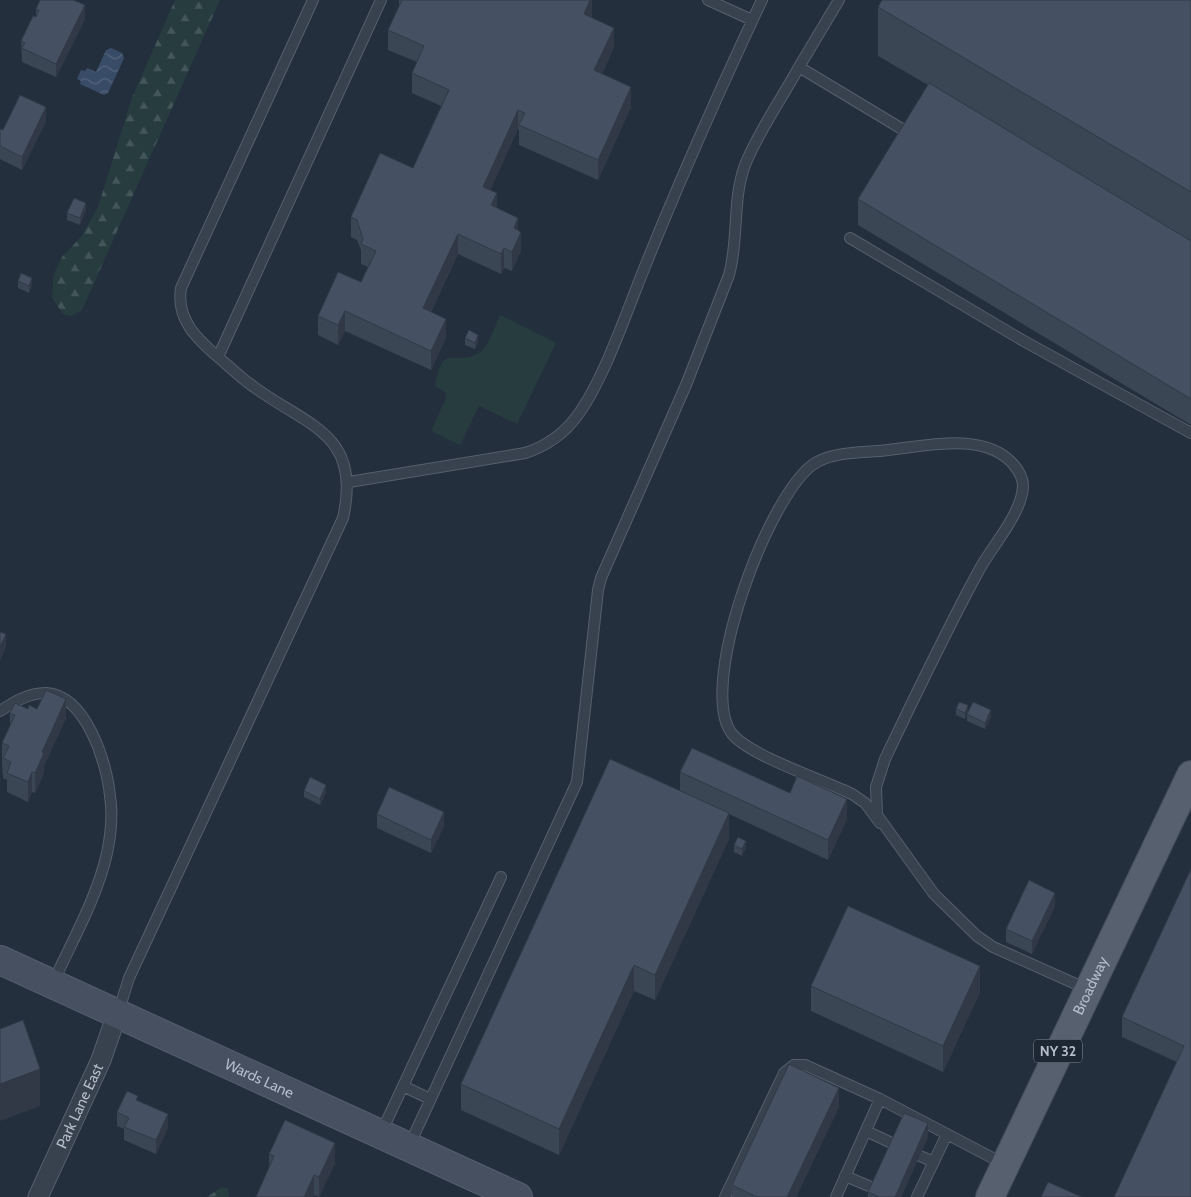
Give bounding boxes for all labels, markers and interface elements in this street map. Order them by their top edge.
street label: Broadway [1069,953,1112,1018]
road number: NY 32 [1034,1040,1082,1062]
street label: Wards Lane [222,1055,297,1102]
street label: Park Lane East [53,1061,107,1151]

